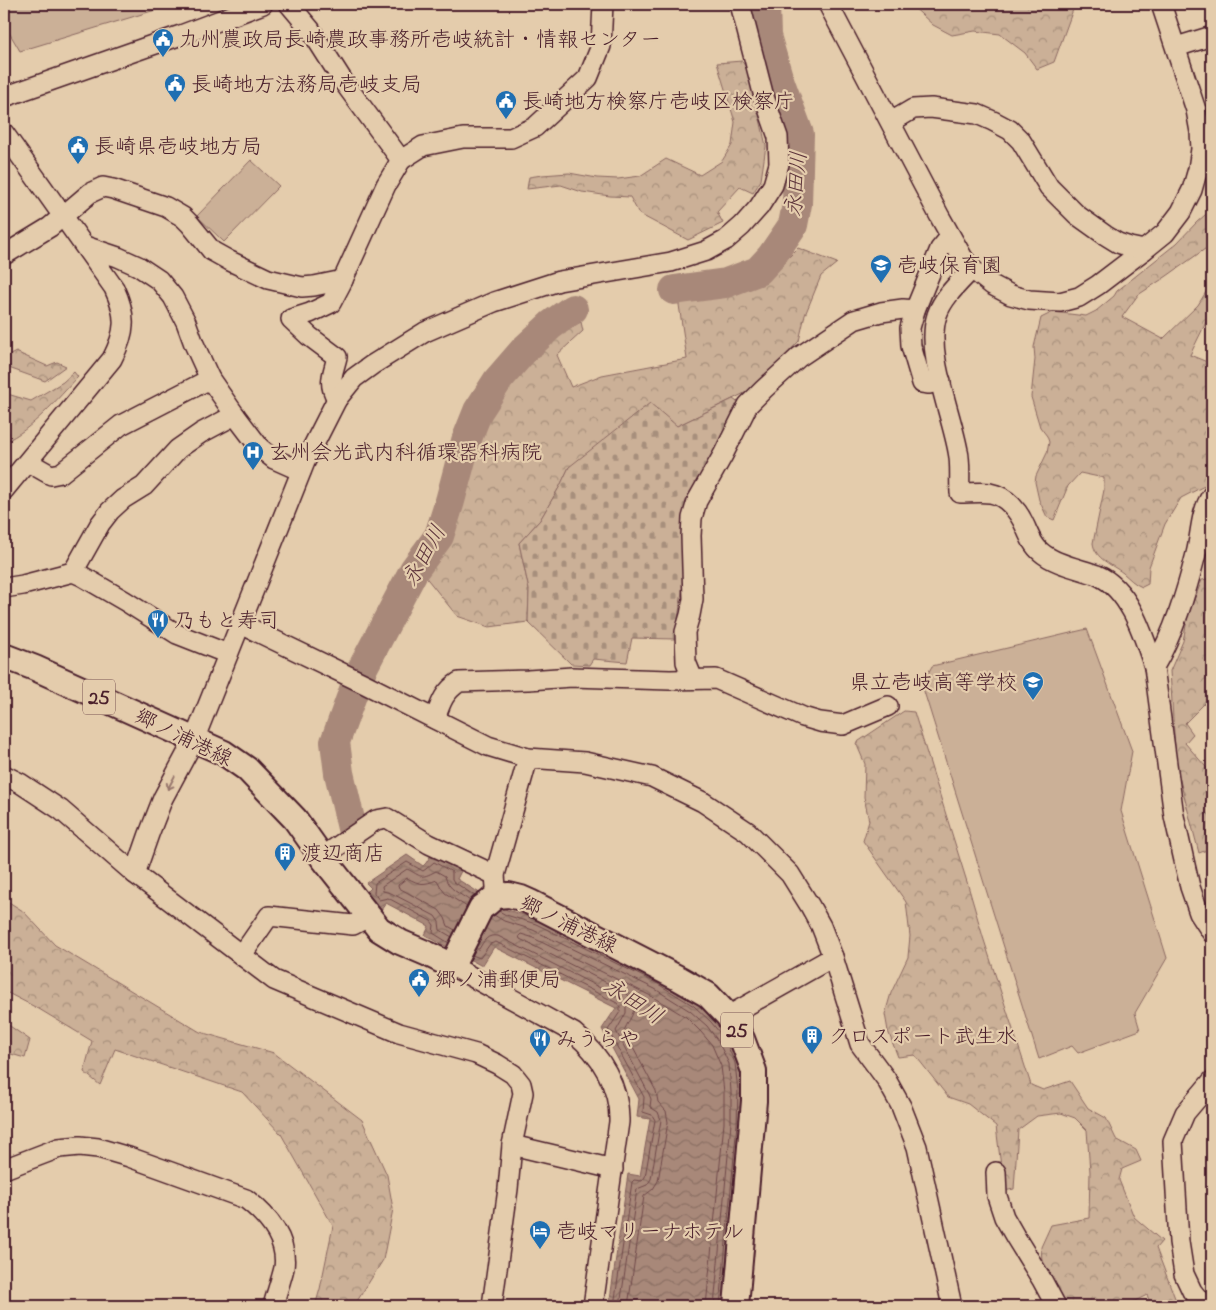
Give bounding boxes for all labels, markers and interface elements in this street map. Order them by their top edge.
place label: 九州農政局長崎農政事務所壱岐統計・情報センター [179,26,661,56]
public building icon: 九州農政局長崎農政事務所壱岐統計・情報センター [151,27,175,58]
place label: 長崎地方法務局壱岐支局 [191,71,422,101]
public building icon: 長崎地方法務局壱岐支局 [163,72,187,103]
place label: 長崎地方検察庁壱岐区検察庁 [522,88,795,118]
public building icon: 長崎地方検察庁壱岐区検察庁 [494,89,518,120]
place label: 長崎県壱岐地方局 [94,133,262,163]
public building icon: 長崎県壱岐地方局 [66,134,90,165]
water label: 永田川 [779,150,817,219]
place label: 壱岐保育園 [897,252,1002,282]
school or university icon: 壱岐保育園 [869,253,893,284]
place label: 玄州会光武内科循環器科病院 [269,439,542,469]
hospital icon: 玄州会光武内科循環器科病院 [241,440,265,471]
water label: 永田川 [396,520,456,593]
place label: 乃もと寿司 [174,607,279,637]
restaurant icon: 乃もと寿司 [146,608,170,639]
place label: 県立壱岐高等学校 [849,669,1017,699]
school or university icon: 県立壱岐高等学校 [1021,670,1045,701]
road number: 25 [83,680,115,714]
street label: 郷ノ浦港線 [129,702,237,775]
one-way arrow [166,775,176,790]
place label: 渡辺商店 [301,840,385,870]
building icon: 渡辺商店 [273,841,297,872]
street label: 郷ノ浦港線 [514,889,622,962]
place label: 郷ノ浦郵便局 [435,966,561,996]
public building icon: 郷ノ浦郵便局 [407,967,431,998]
water label: 永田川 [596,971,669,1034]
road number: 25 [721,1012,753,1048]
place label: クロスポート武生水 [828,1023,1017,1053]
building icon: クロスポート武生水 [800,1024,824,1055]
place label: みうらや [556,1026,640,1056]
restaurant icon: みうらや [528,1027,552,1058]
place label: 壱岐マリーナホテル [556,1218,744,1248]
hotel icon: 壱岐マリーナホテル [528,1219,552,1250]

